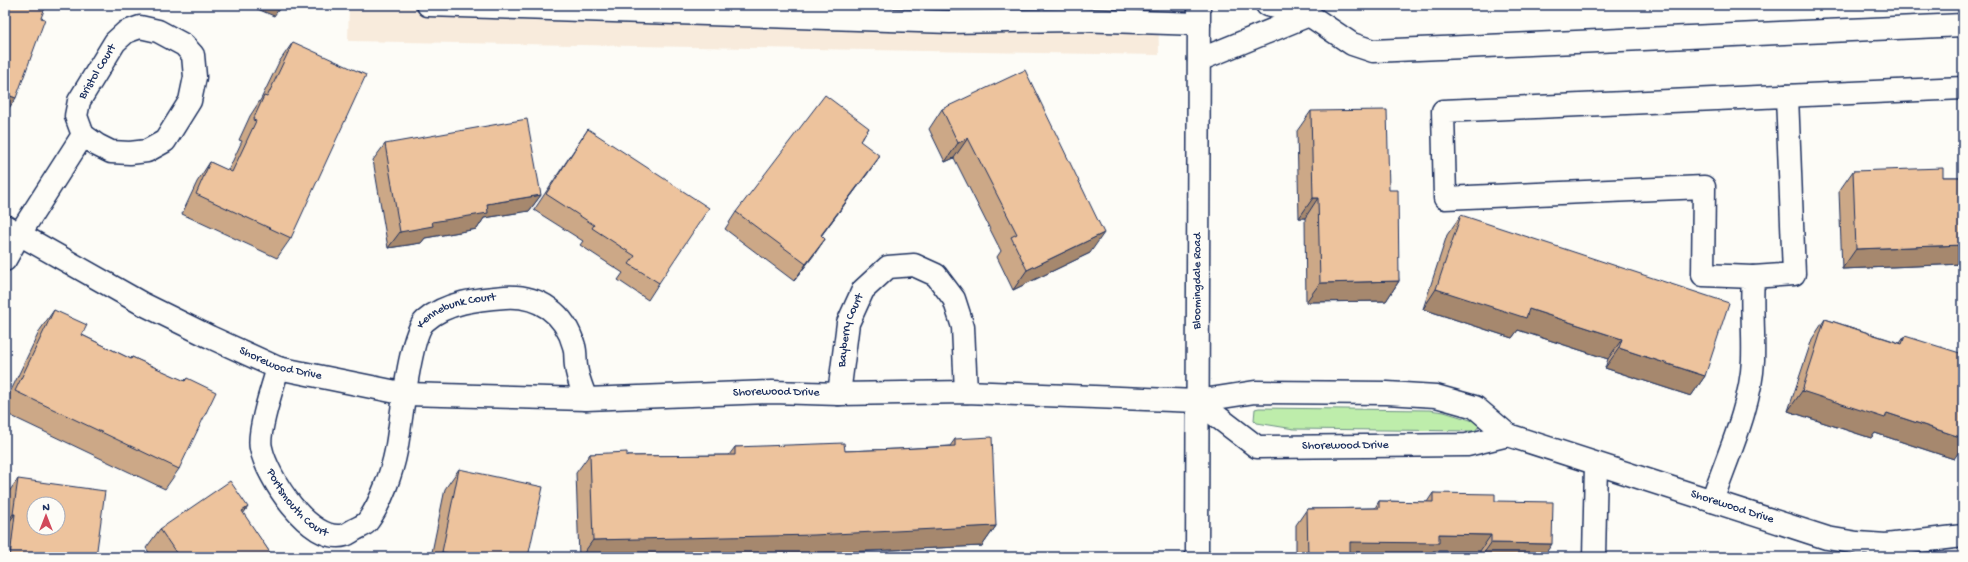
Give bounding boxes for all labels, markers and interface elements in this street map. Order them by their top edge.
street label: Bristol Court [76,41,120,103]
street label: Bloomingdale Road [1191,232,1205,330]
street label: Bayberry Court [835,290,868,369]
street label: Kennebunk Court [414,291,498,331]
street label: Shorewood Drive [237,344,324,384]
street label: Shorewood Drive [733,385,821,400]
street label: Shorewood Drive [1302,439,1390,454]
street label: Portsmouth Court [262,466,331,541]
street label: Shorewood Drive [1689,487,1776,528]
north arrow [26,496,66,536]
text: N [42,502,50,514]

